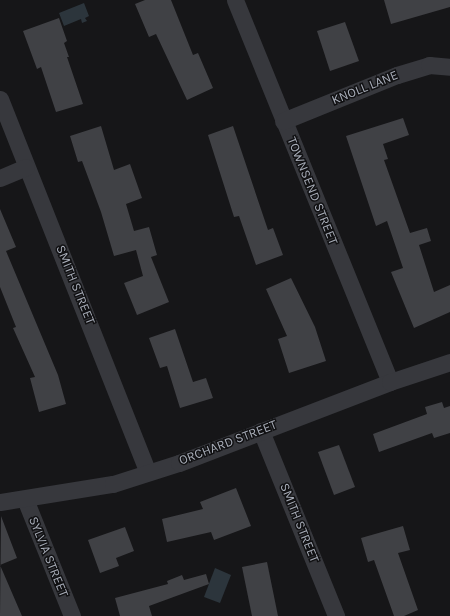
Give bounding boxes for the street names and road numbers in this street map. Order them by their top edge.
street label: KNOLL LANE [330,68,400,108]
street label: TOWNSEND STREET [283,135,341,247]
street label: SMITH STREET [52,243,98,327]
street label: ORCHARD STREET [177,417,279,469]
street label: SMITH STREET [276,481,322,565]
street label: SYLVIA STREET [25,515,71,599]

